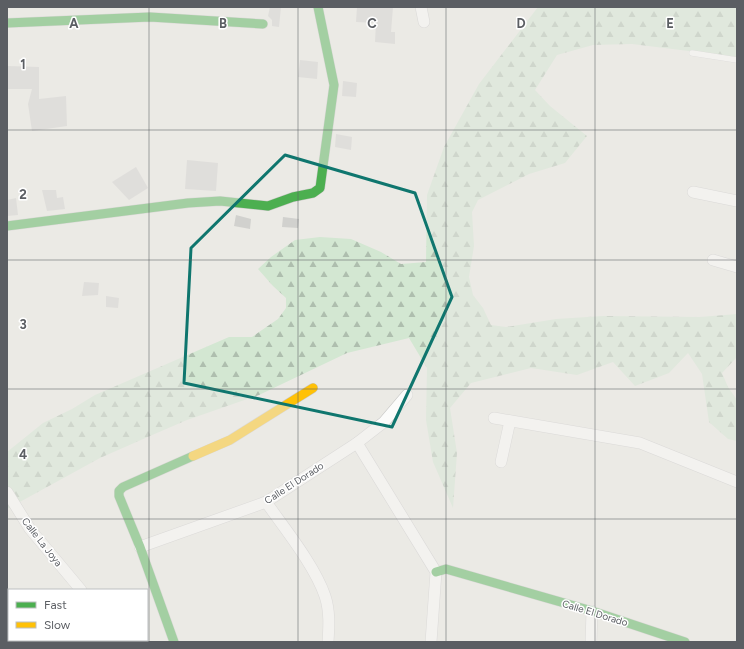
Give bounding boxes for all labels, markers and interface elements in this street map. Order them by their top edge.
text: A [69,16,79,31]
text: B [219,16,227,31]
text: C [367,16,377,31]
text: D [516,16,526,31]
text: E [666,16,674,31]
text: 1 [20,57,26,72]
text: 2 [19,187,27,202]
text: 3 [19,317,27,332]
text: 4 [19,447,27,462]
street label: Calle El Dorado [262,459,326,507]
street label: Calle La Joya [19,515,65,569]
legend [8,589,148,641]
street label: Calle El Dorado [561,597,630,629]
text: Fast [44,598,67,612]
text: Slow [44,618,71,632]

